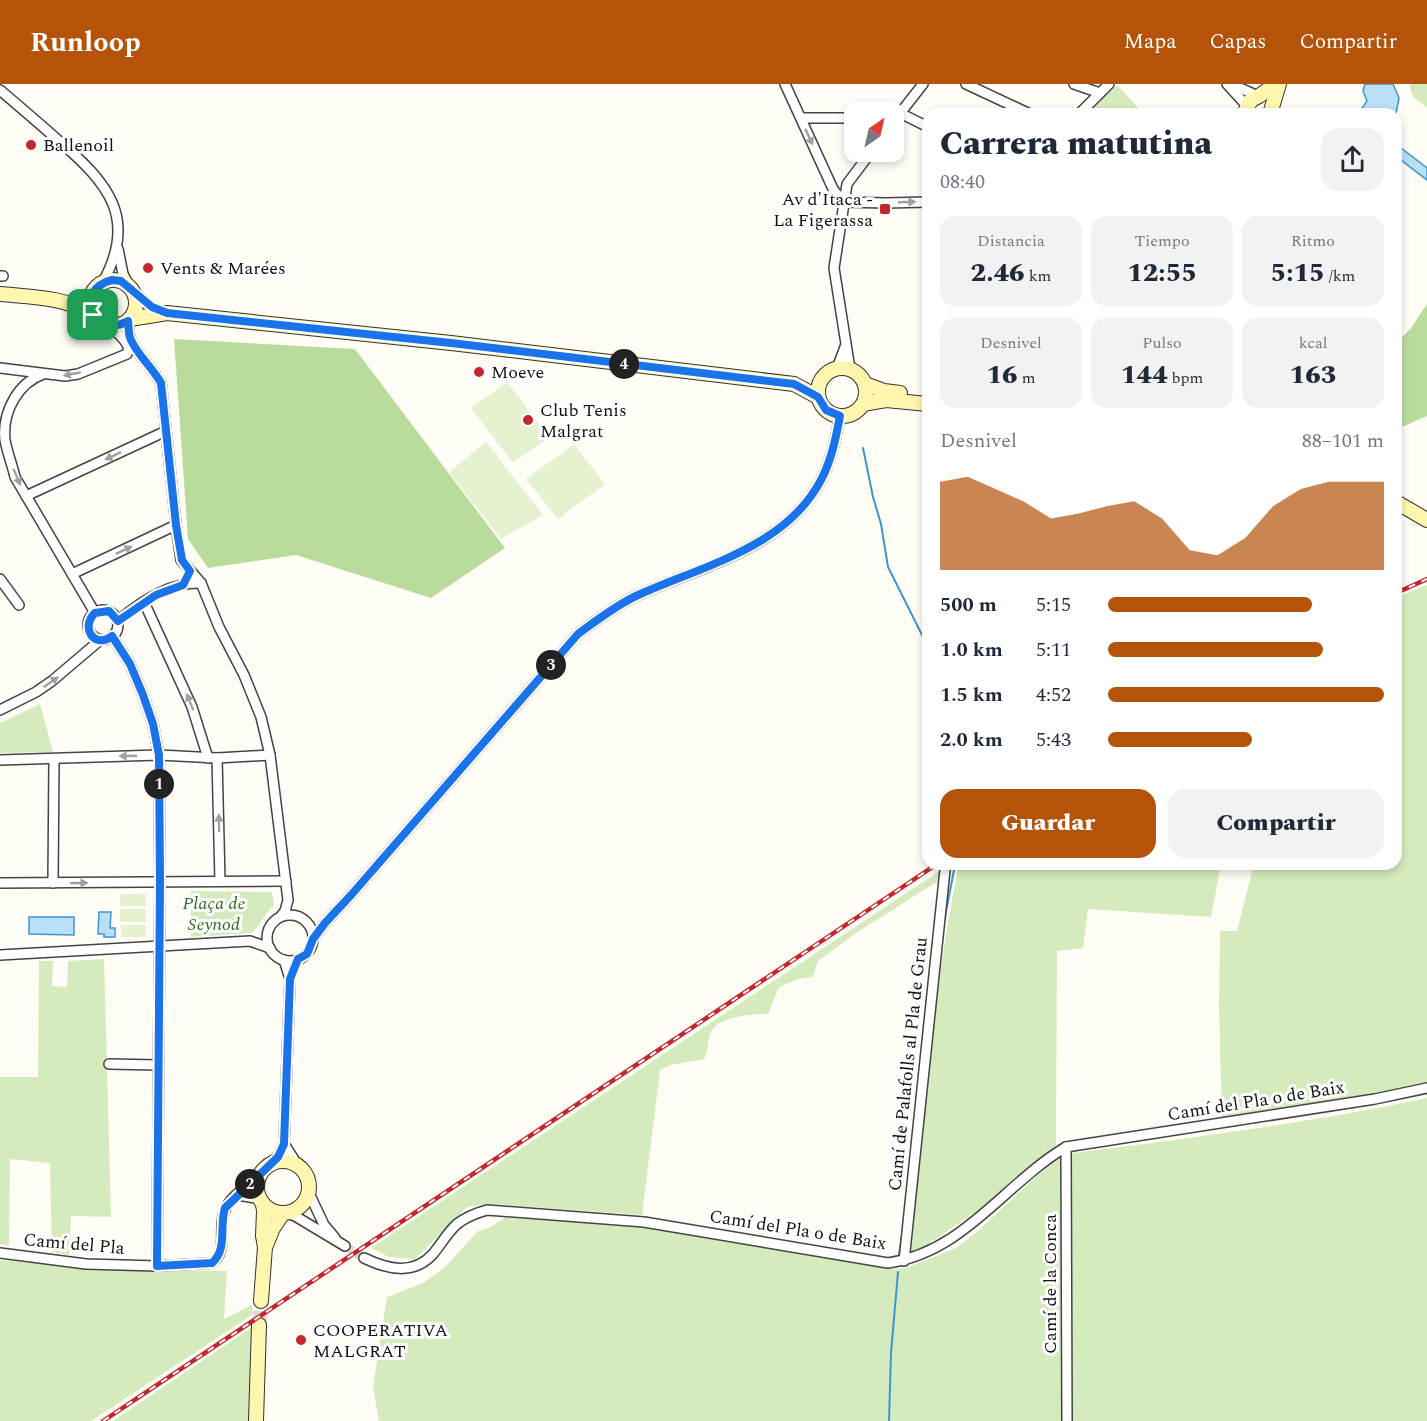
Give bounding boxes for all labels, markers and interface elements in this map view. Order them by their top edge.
text: Runloop [30,21,141,64]
text: Mapa [1124,26,1177,58]
text: Capas [1210,26,1266,58]
text: Compartir [1299,26,1397,58]
north arrow [844,102,904,162]
map controls [844,102,904,162]
text: Carrera matutina [940,119,1212,169]
button: share [1321,128,1384,191]
one-way arrow [805,129,814,146]
place label: Ballenoil [43,132,114,159]
marker: Ballenoil [24,138,38,152]
text: 08:40 [940,167,985,197]
place label: Av d'Itaca - La Figerassa [773,186,873,234]
one-way arrow [897,198,916,207]
marker: Av d'Itaca - La Figerassa [878,202,892,216]
text: Distancia [977,229,1045,253]
text: Tiempo [1134,229,1190,253]
text: Ritmo [1291,229,1335,253]
text: 2.46 [971,253,1025,293]
text: 12:55 [1127,253,1197,293]
text: 5:15 [1271,253,1325,293]
place label: Vents & Marées [160,255,286,282]
marker: Vents & Marées [141,261,155,275]
text: km [1025,264,1051,288]
text: /km [1325,264,1355,288]
pin [67,289,118,340]
icon: arrive [76,298,109,331]
text: Desnivel [980,331,1042,355]
text: Pulso [1142,331,1182,355]
text: kcal [1299,331,1327,355]
pin: 4 [609,349,639,379]
text: 4 [620,352,628,376]
text: 16 [987,355,1018,395]
text: 144 [1121,355,1168,395]
text: 163 [1290,355,1336,395]
place label: Moeve [491,359,544,386]
marker: Moeve [472,365,486,379]
text: m [1018,366,1035,390]
text: bpm [1168,366,1203,390]
one-way arrow [63,370,82,379]
place label: Club Tenis Malgrat [540,397,627,445]
marker: Club Tenis Malgrat [521,413,535,427]
text: Desnivel [940,426,1017,456]
text: 88–101 m [1302,426,1384,456]
one-way arrow [105,451,122,460]
one-way arrow [12,469,22,487]
one-way arrow [116,545,134,555]
text: 500 m [940,590,997,620]
text: 5:15 [1036,590,1071,620]
text: 1.0 km [940,635,1003,665]
text: 5:11 [1036,635,1071,665]
pin: 3 [536,650,566,680]
text: 3 [547,653,555,677]
one-way arrow [43,676,59,688]
text: 1.5 km [940,680,1003,710]
text: 4:52 [1036,680,1071,710]
one-way arrow [185,693,194,711]
text: 2.0 km [940,725,1003,755]
text: 5:43 [1036,725,1071,755]
one-way arrow [118,752,137,761]
pin: 1 [144,769,174,799]
text: 1 [155,772,163,796]
button: Guardar [940,789,1156,858]
button: Compartir [1168,789,1384,858]
one-way arrow [214,813,224,832]
one-way arrow [70,878,89,888]
park label: Plaça de Seynod [182,890,246,938]
street label: Camí de Palafolls al Pla de Grau [881,936,935,1192]
street label: Camí del Pla o de Baix [1166,1074,1346,1128]
pin: 2 [235,1169,265,1199]
text: 2 [246,1172,254,1196]
street label: Camí del Pla o de Baix [708,1203,888,1257]
street label: Camí de la Conca [1037,1214,1064,1354]
street label: Camí del Pla [22,1226,126,1262]
place label: COOPERATIVA MALGRAT [313,1317,448,1365]
marker: COOPERATIVA MALGRAT [294,1333,308,1347]

